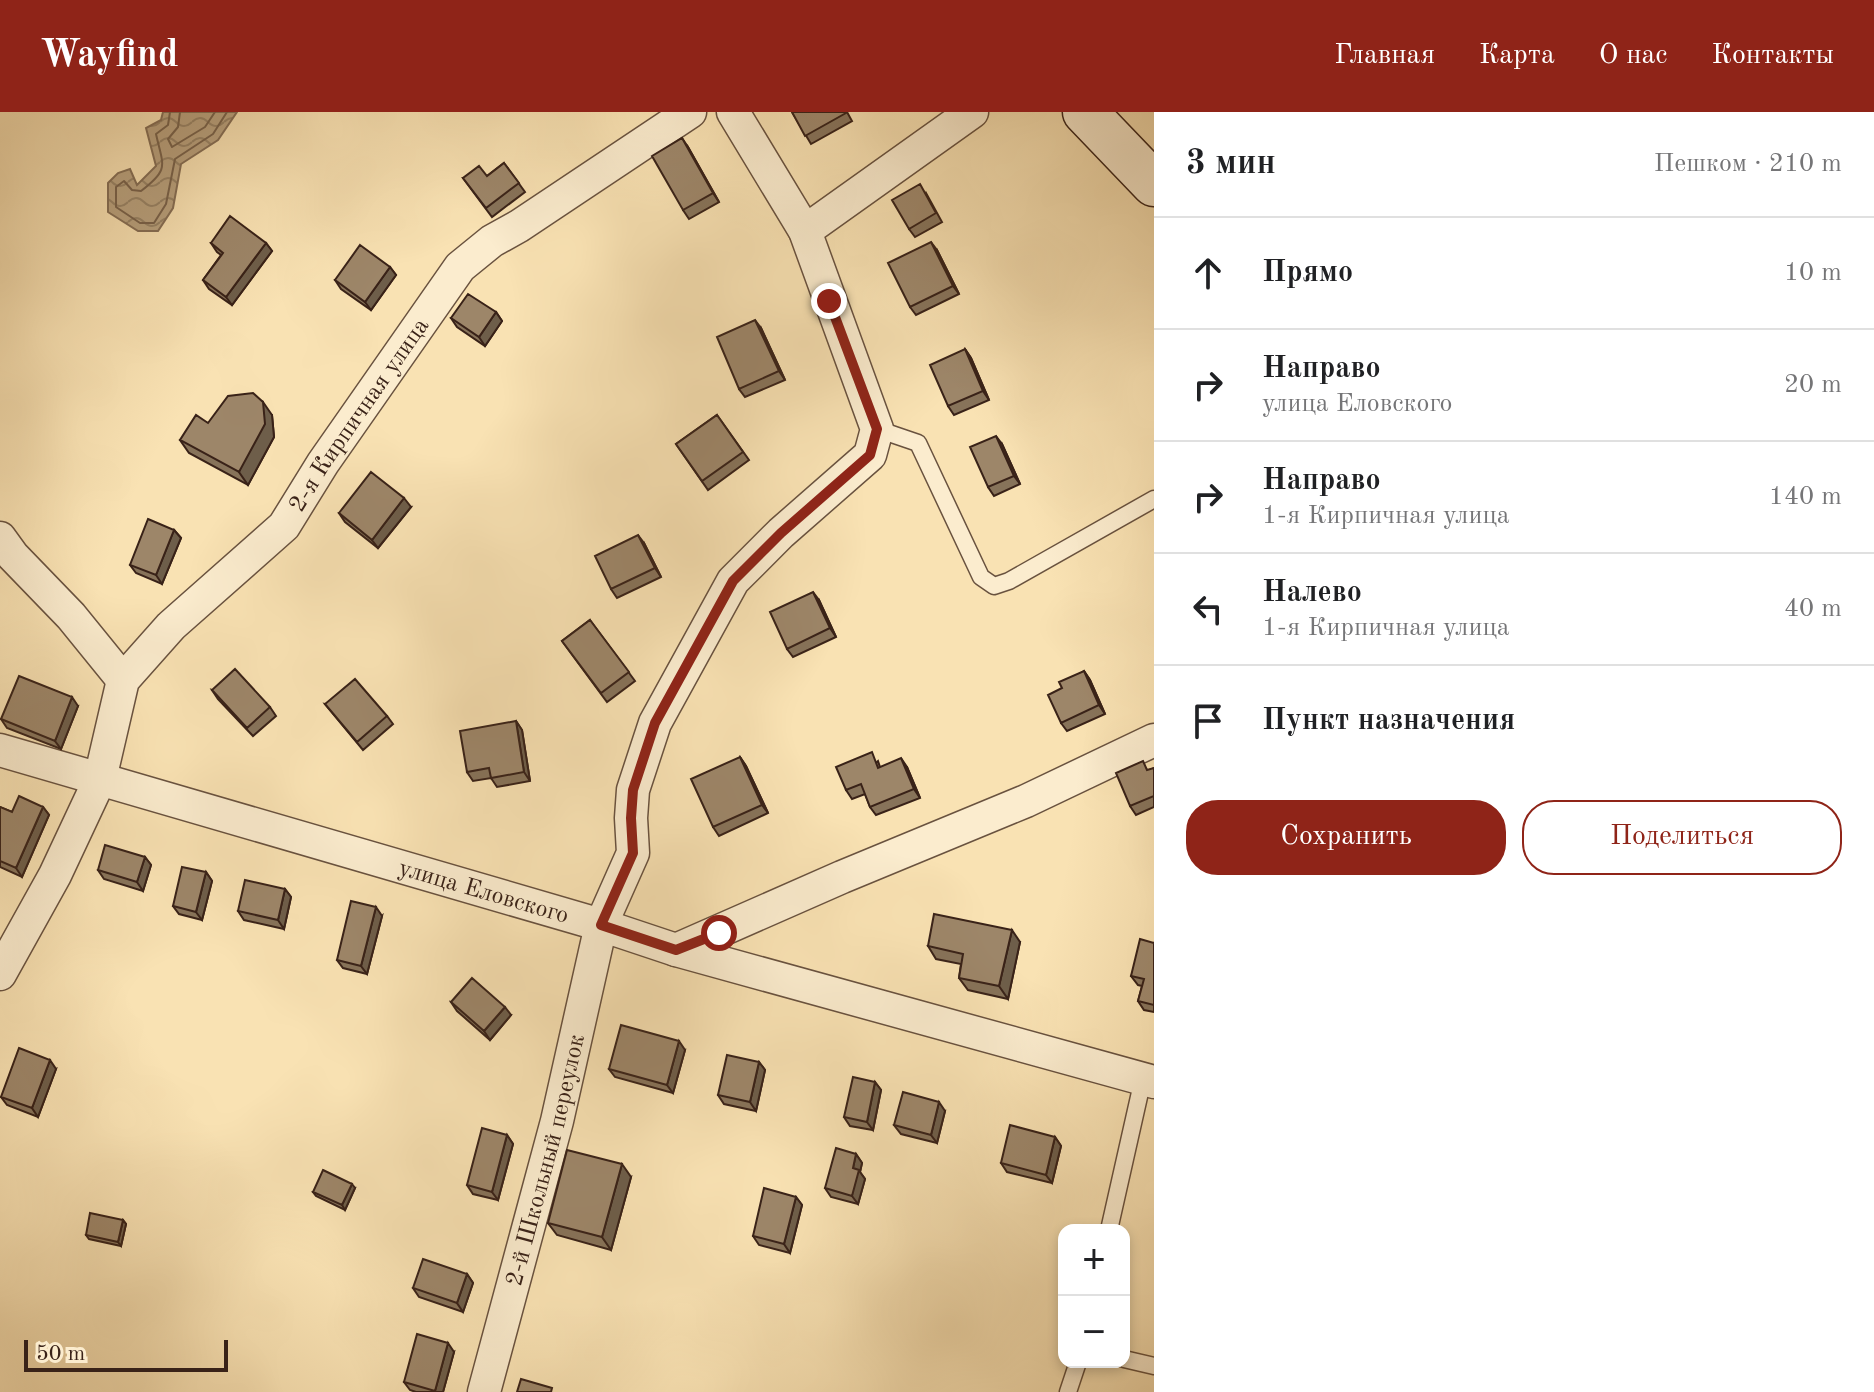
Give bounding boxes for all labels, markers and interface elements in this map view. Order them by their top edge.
text: Wayfind [40,37,178,75]
text: Главная [1334,42,1435,70]
text: Карта [1479,42,1555,70]
text: О нас [1599,42,1668,70]
text: Контакты [1712,42,1834,70]
text: 3 мин [1186,147,1276,181]
text: Пешком · 210 m [1654,151,1842,177]
icon: ahead [1186,251,1230,295]
text: Прямо [1262,258,1353,288]
text: 10 m [1784,260,1842,286]
route end [811,283,847,319]
street label: 2-я Кирпичная улица [286,314,434,517]
text: Направо [1262,354,1381,384]
icon: right [1186,363,1230,407]
text: 20 m [1784,372,1842,398]
text: улица Еловского [1262,391,1452,417]
text: Направо [1262,466,1381,496]
icon: right [1186,475,1230,519]
text: 140 m [1769,484,1842,510]
text: 1-я Кирпичная улица [1262,503,1510,529]
text: Налево [1262,578,1362,608]
icon: left [1186,587,1230,631]
text: 40 m [1784,596,1842,622]
text: 1-я Кирпичная улица [1262,615,1510,641]
icon: arrive [1186,699,1230,743]
text: Пункт назначения [1262,706,1515,736]
button: Сохранить [1186,800,1506,875]
button: Поделиться [1522,800,1842,875]
street label: улица Еловского [396,857,571,929]
route start [701,915,737,951]
street label: 2-й Школьный переулок [503,1032,590,1289]
map controls [1058,1224,1130,1368]
button: + [1058,1224,1130,1296]
button: − [1058,1296,1130,1368]
scale bar [24,1336,228,1372]
text: 50 m [36,1343,85,1365]

